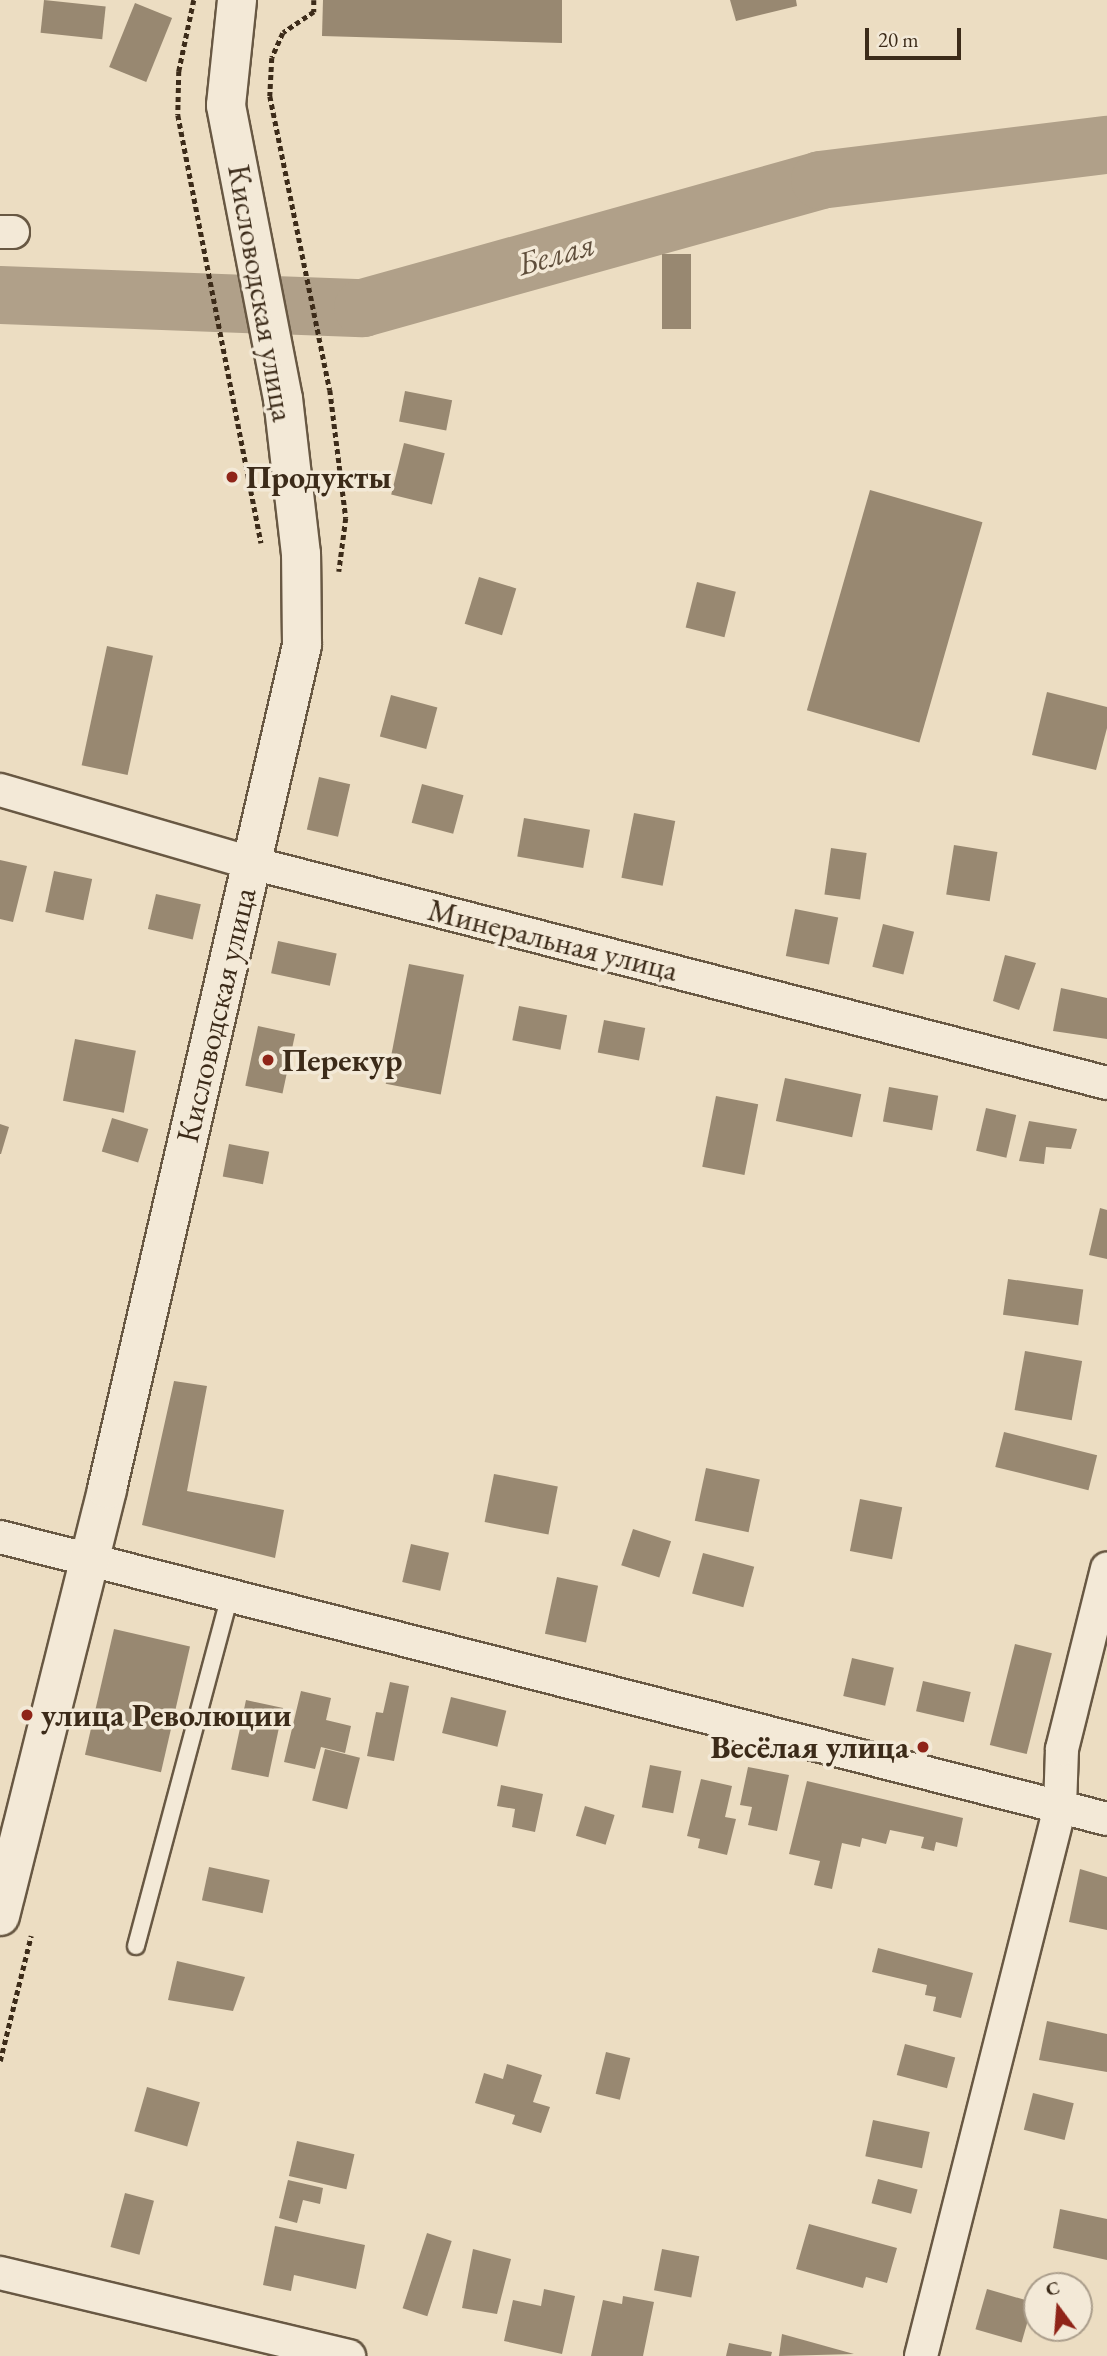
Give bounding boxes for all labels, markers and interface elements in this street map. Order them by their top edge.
scale bar [869,14,965,58]
text: 20 m [878,26,919,53]
street label: Кисловодская улица [219,162,303,424]
water label: Белая [513,224,599,284]
place label: Продукты [246,458,391,496]
marker: Продукты [224,469,240,485]
street label: Кисловодская улица [168,884,264,1146]
street label: Минеральная улица [424,890,682,990]
place label: Перекур [282,1041,402,1079]
marker: Перекур [260,1052,276,1068]
place label: улица Революции [41,1696,291,1734]
marker: улица Революции [19,1707,35,1723]
place label: Весёлая улица [711,1728,909,1766]
marker: Весёлая улица [915,1739,931,1755]
north arrow [1023,2272,1093,2342]
text: С [1043,2274,1063,2302]

